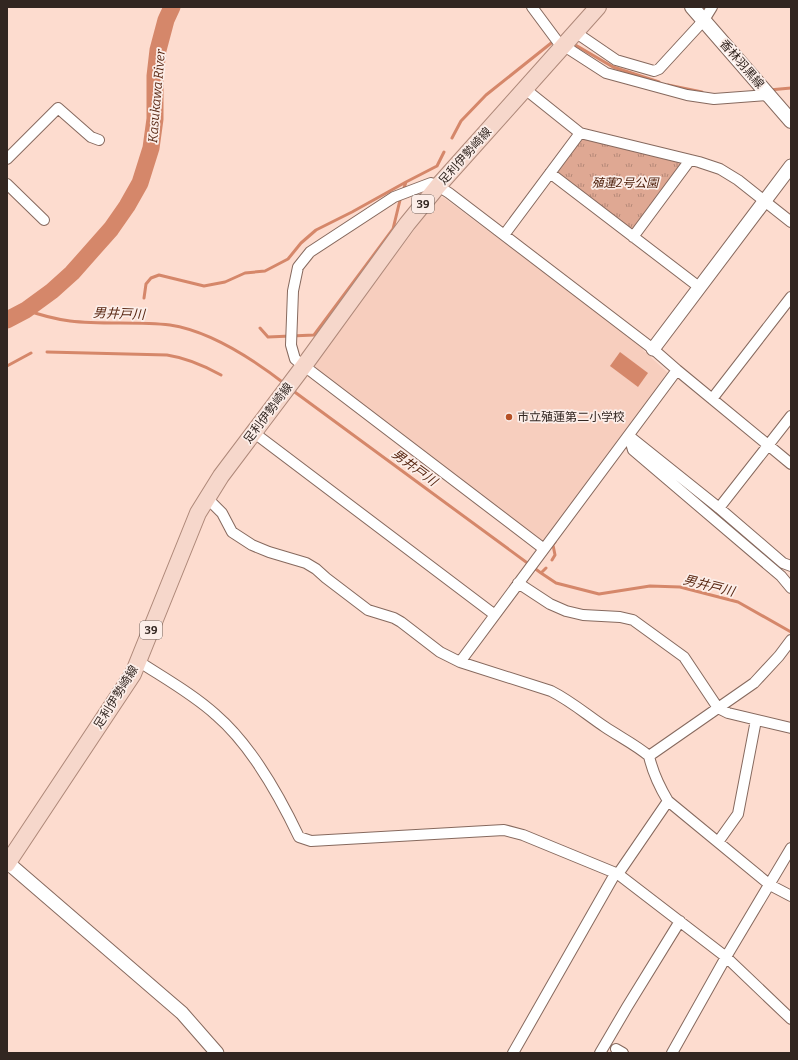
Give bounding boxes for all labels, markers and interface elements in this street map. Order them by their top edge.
street label: 香林羽黒線 [717,37,767,91]
water label: Kasukawa River [145,48,168,143]
street label: 足利伊勢崎線 [436,125,494,187]
park label: 殖蓮2号公園 [592,176,660,190]
road number: 39 [412,195,434,213]
water label: 男井戸川 [93,305,147,322]
street label: 足利伊勢崎線 [241,380,295,446]
place label: 市立殖蓮第二小学校 [517,410,625,424]
marker: 市立殖蓮第二小学校 [504,412,514,422]
water label: 男井戸川 [389,446,442,490]
water label: 男井戸川 [682,572,738,600]
road number: 39 [140,621,162,639]
street label: 足利伊勢崎線 [91,663,141,731]

